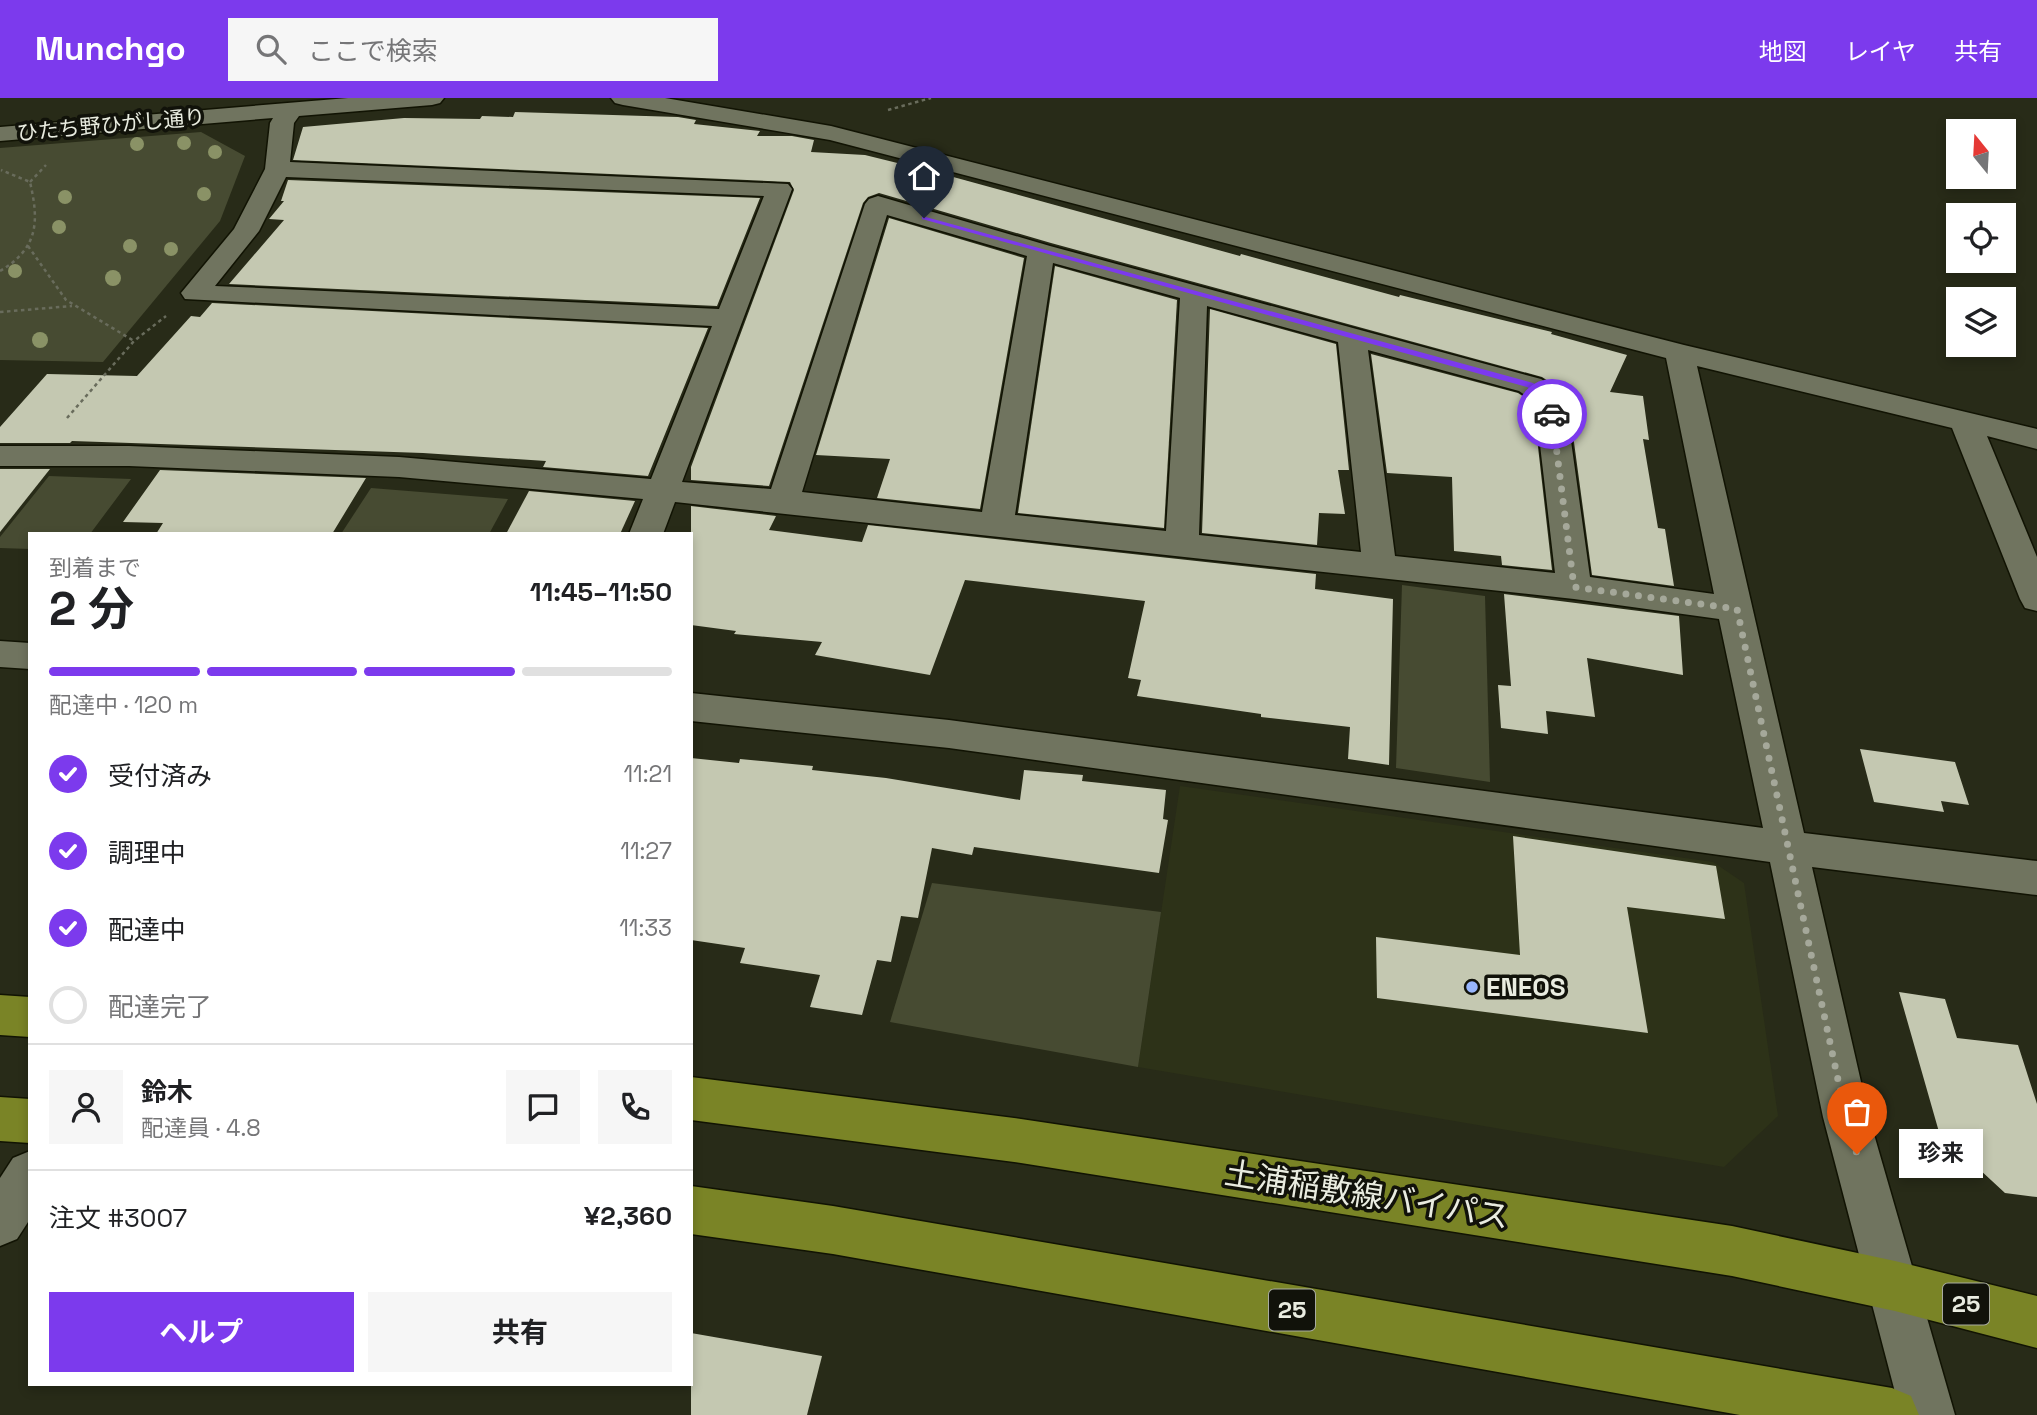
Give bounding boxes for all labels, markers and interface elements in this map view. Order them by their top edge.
search box [228,18,718,81]
text: Munchgo [35,28,186,70]
icon: search [252,30,290,68]
text: ここで検索 [308,34,438,68]
text: 地図 [1759,36,1807,67]
text: レイヤ [1845,36,1916,67]
text: 共有 [1954,36,2002,67]
street label: ひたち野ひがし通り [16,103,206,146]
north arrow [1946,119,2016,189]
map controls [1946,119,2016,357]
pin [894,146,954,218]
icon: home [905,157,943,195]
button: locate [1946,203,2016,273]
button: layers [1946,287,2016,357]
courier [1517,379,1587,449]
icon: car [1533,395,1571,433]
text: 到着まで [49,553,141,583]
text: 11:45–11:50 [530,575,672,609]
text: 2 分 [49,580,134,638]
text: 配達中 · 120 m [49,690,198,720]
icon: check [49,755,87,793]
text: 受付済み [108,759,212,793]
text: 11:21 [623,759,672,789]
icon: check [49,832,87,870]
text: 調理中 [108,836,186,870]
text: 11:27 [620,836,672,866]
icon: check [49,909,87,947]
text: 配達中 [108,913,186,947]
text: 11:33 [619,913,672,943]
place label: ENEOS [1486,970,1566,1004]
marker: ENEOS [1464,979,1480,995]
text: 配達完了 [108,990,212,1024]
button: person [49,1070,123,1144]
button: chat [506,1070,580,1144]
button: phone [598,1070,672,1144]
text: 鈴木 [141,1075,193,1109]
pin [1827,1082,1887,1154]
icon: bag [1838,1093,1876,1131]
text: 配達員 · 4.8 [141,1113,261,1143]
callout: 珍来 [1899,1130,1983,1178]
text: 珍来 [1918,1138,1964,1168]
street label: 土浦稲敷線バイパス [1222,1153,1512,1237]
text: ¥2,360 [584,1199,672,1233]
text: 注文 #3007 [49,1201,187,1235]
road number: 25 [1943,1284,1989,1324]
road number: 25 [1269,1290,1315,1330]
button: ヘルプ [49,1292,354,1372]
button: 共有 [368,1292,672,1372]

